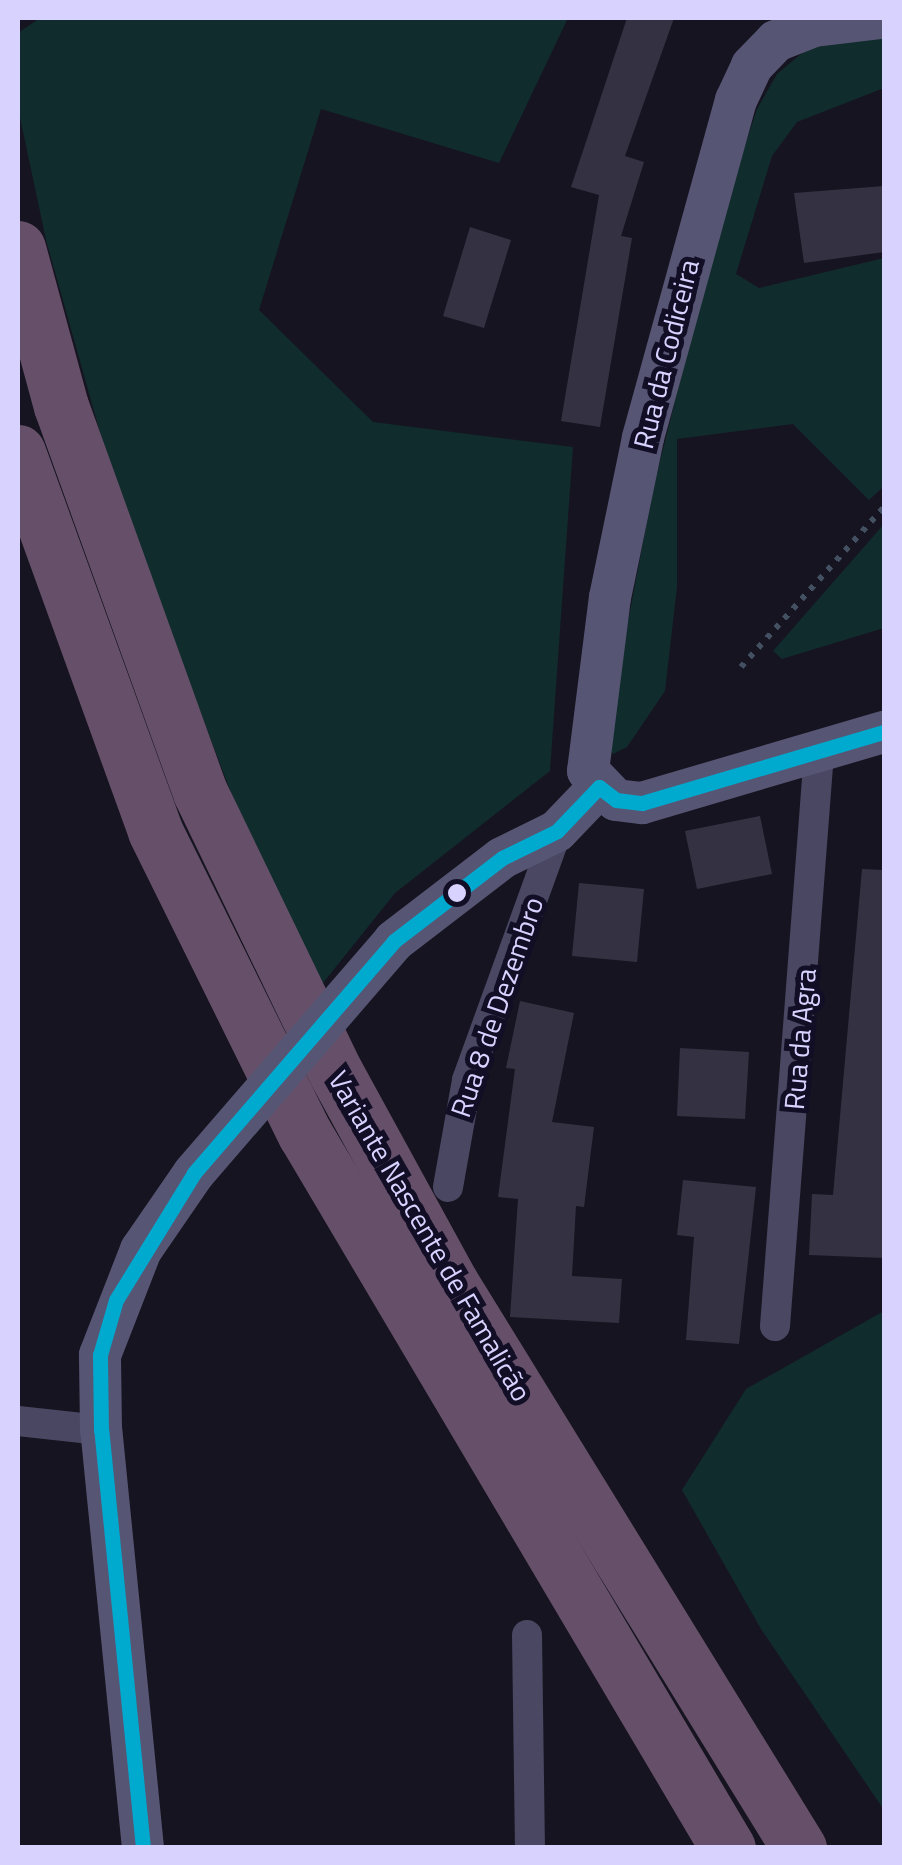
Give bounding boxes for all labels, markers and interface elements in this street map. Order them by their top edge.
street label: Rua da Codiceira [626,256,706,452]
unlabelled marker [447,883,467,903]
street label: Rua 8 de Dezembro [444,893,550,1121]
street label: Rua da Agra [777,967,823,1111]
street label: Variante Nascente de Famalicão [322,1065,538,1407]

